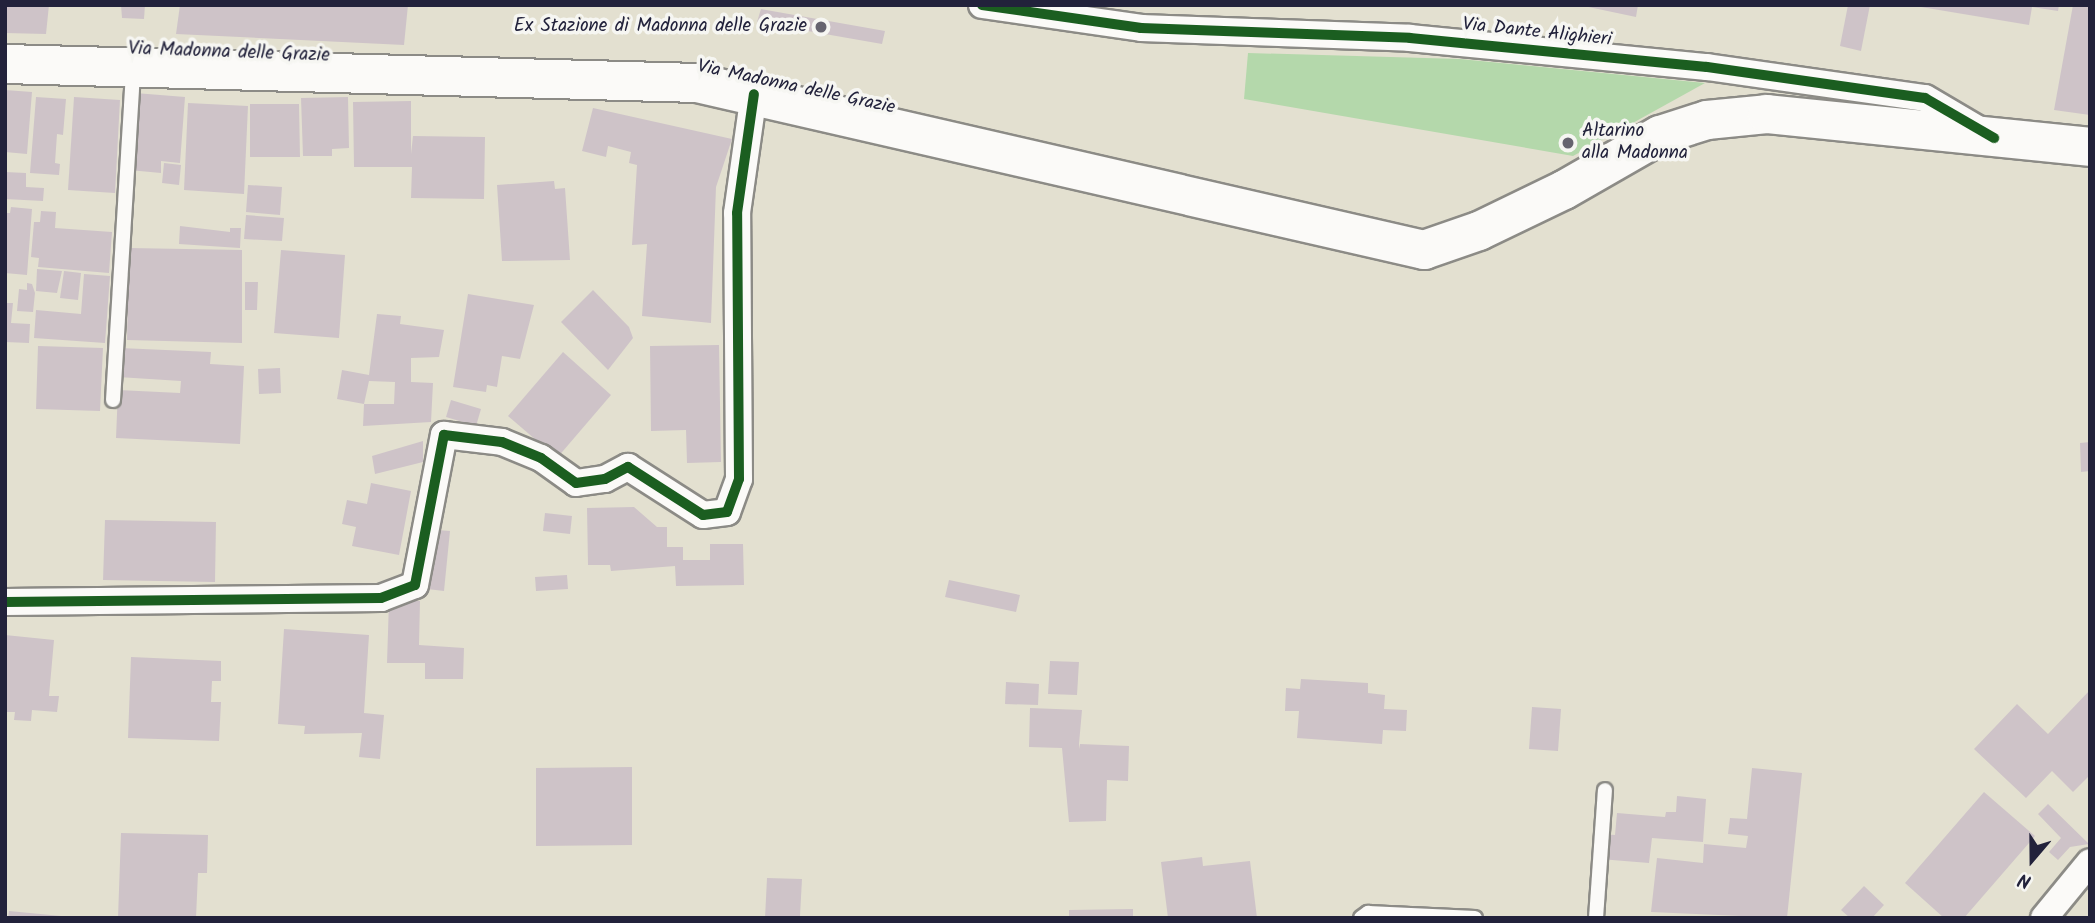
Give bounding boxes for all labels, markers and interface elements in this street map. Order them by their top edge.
street label: Via Dante Alighieri [1461,14,1613,52]
place label: Ex Stazione di Madonna delle Grazie [514,16,807,38]
marker: Ex Stazione di Madonna delle Grazie [813,19,829,35]
street label: Via Madonna delle Grazie [128,38,330,68]
street label: Via Madonna delle Grazie [695,56,897,120]
place label: Altarino alla Madonna [1582,121,1688,165]
marker: Altarino alla Madonna [1560,135,1576,151]
north arrow [1997,825,2067,895]
text: N [2014,864,2036,896]

